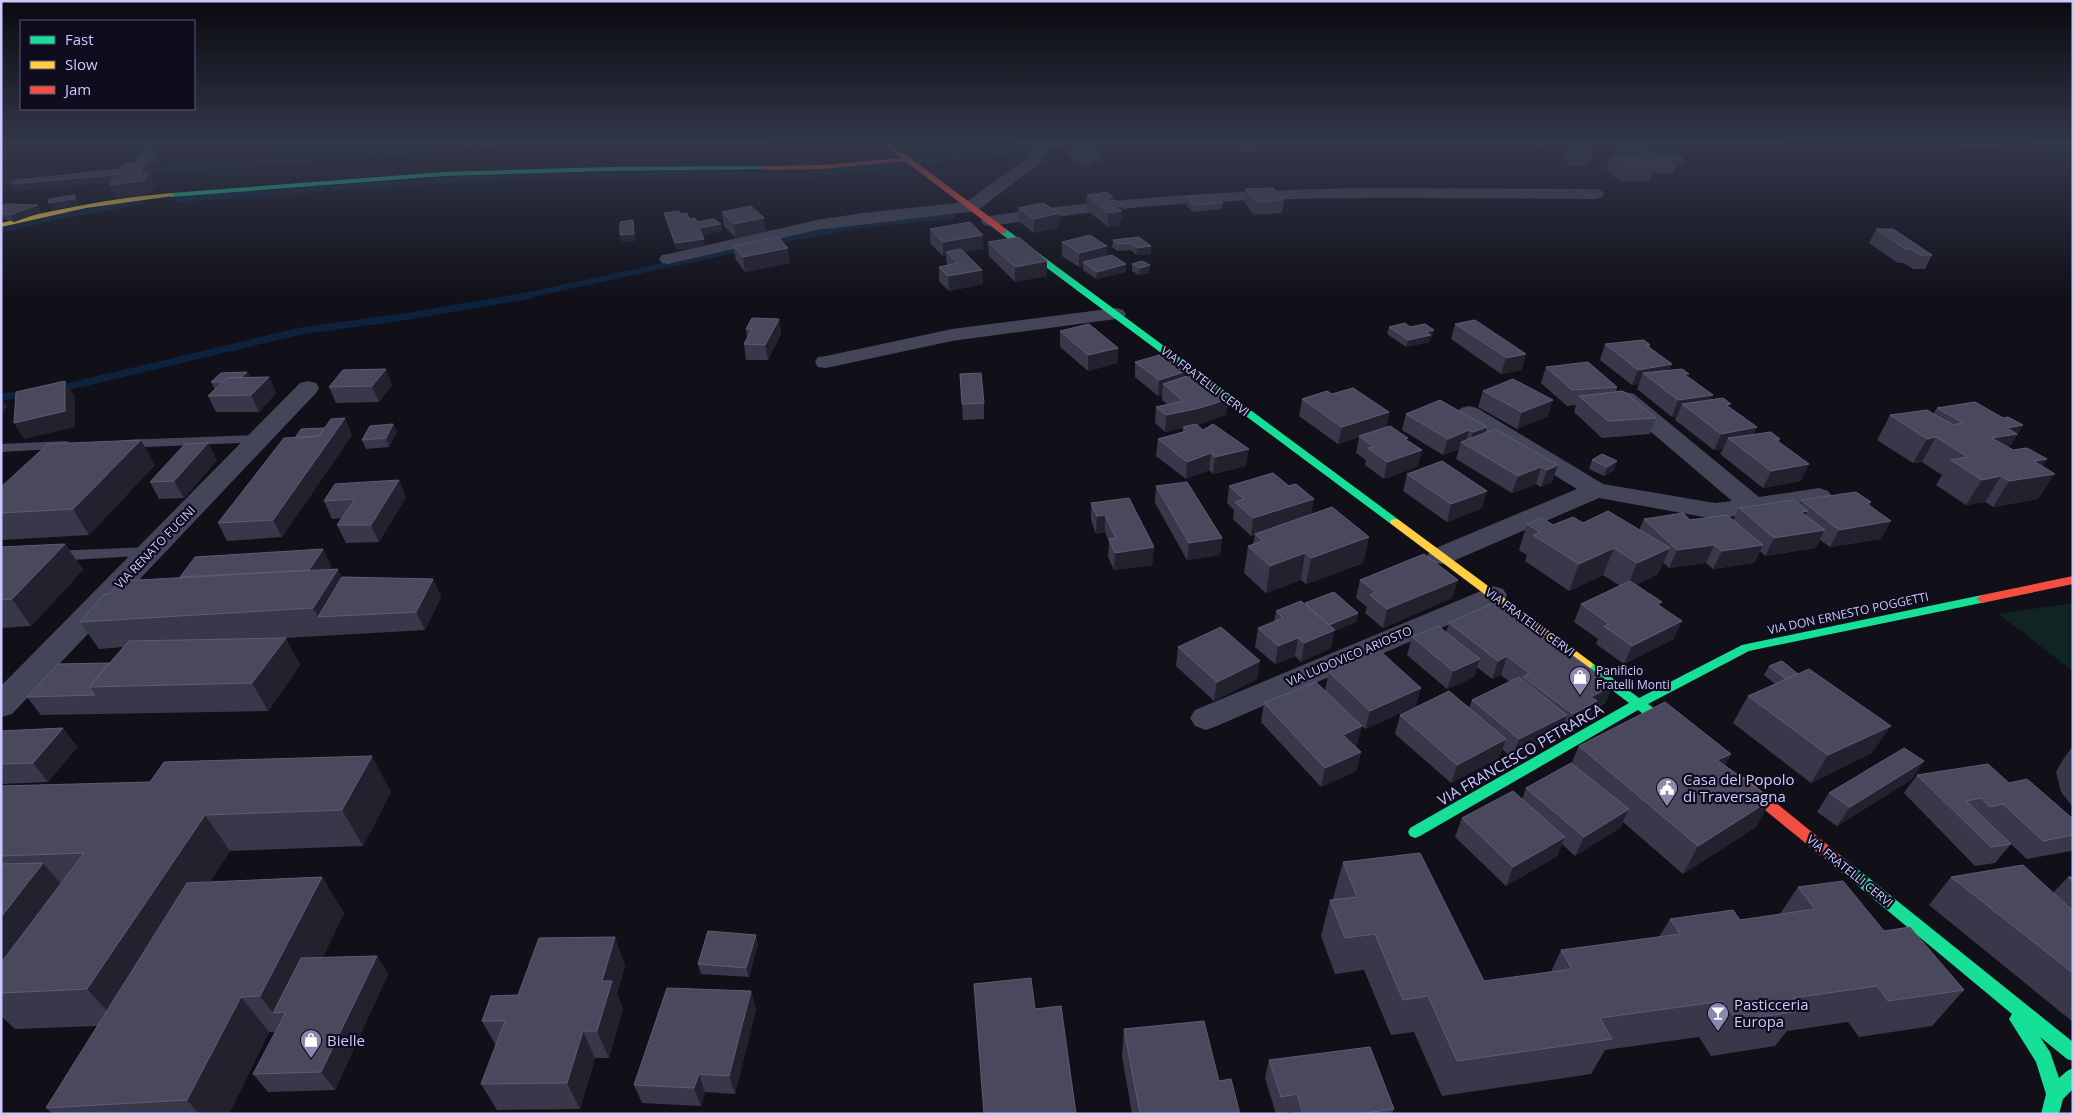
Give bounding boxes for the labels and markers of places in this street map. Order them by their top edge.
place label: Panificio Fratelli Monti [1596,662,1670,693]
shop icon: Panificio Fratelli Monti [1568,665,1592,696]
place label: Casa del Popolo di Traversagna [1683,769,1795,806]
public building icon: Casa del Popolo di Traversagna [1655,776,1679,807]
place label: Pasticceria Europa [1734,994,1809,1031]
bar icon: Pasticceria Europa [1706,1001,1730,1032]
shop icon: Bielle [299,1028,323,1059]
place label: Bielle [327,1030,365,1050]

